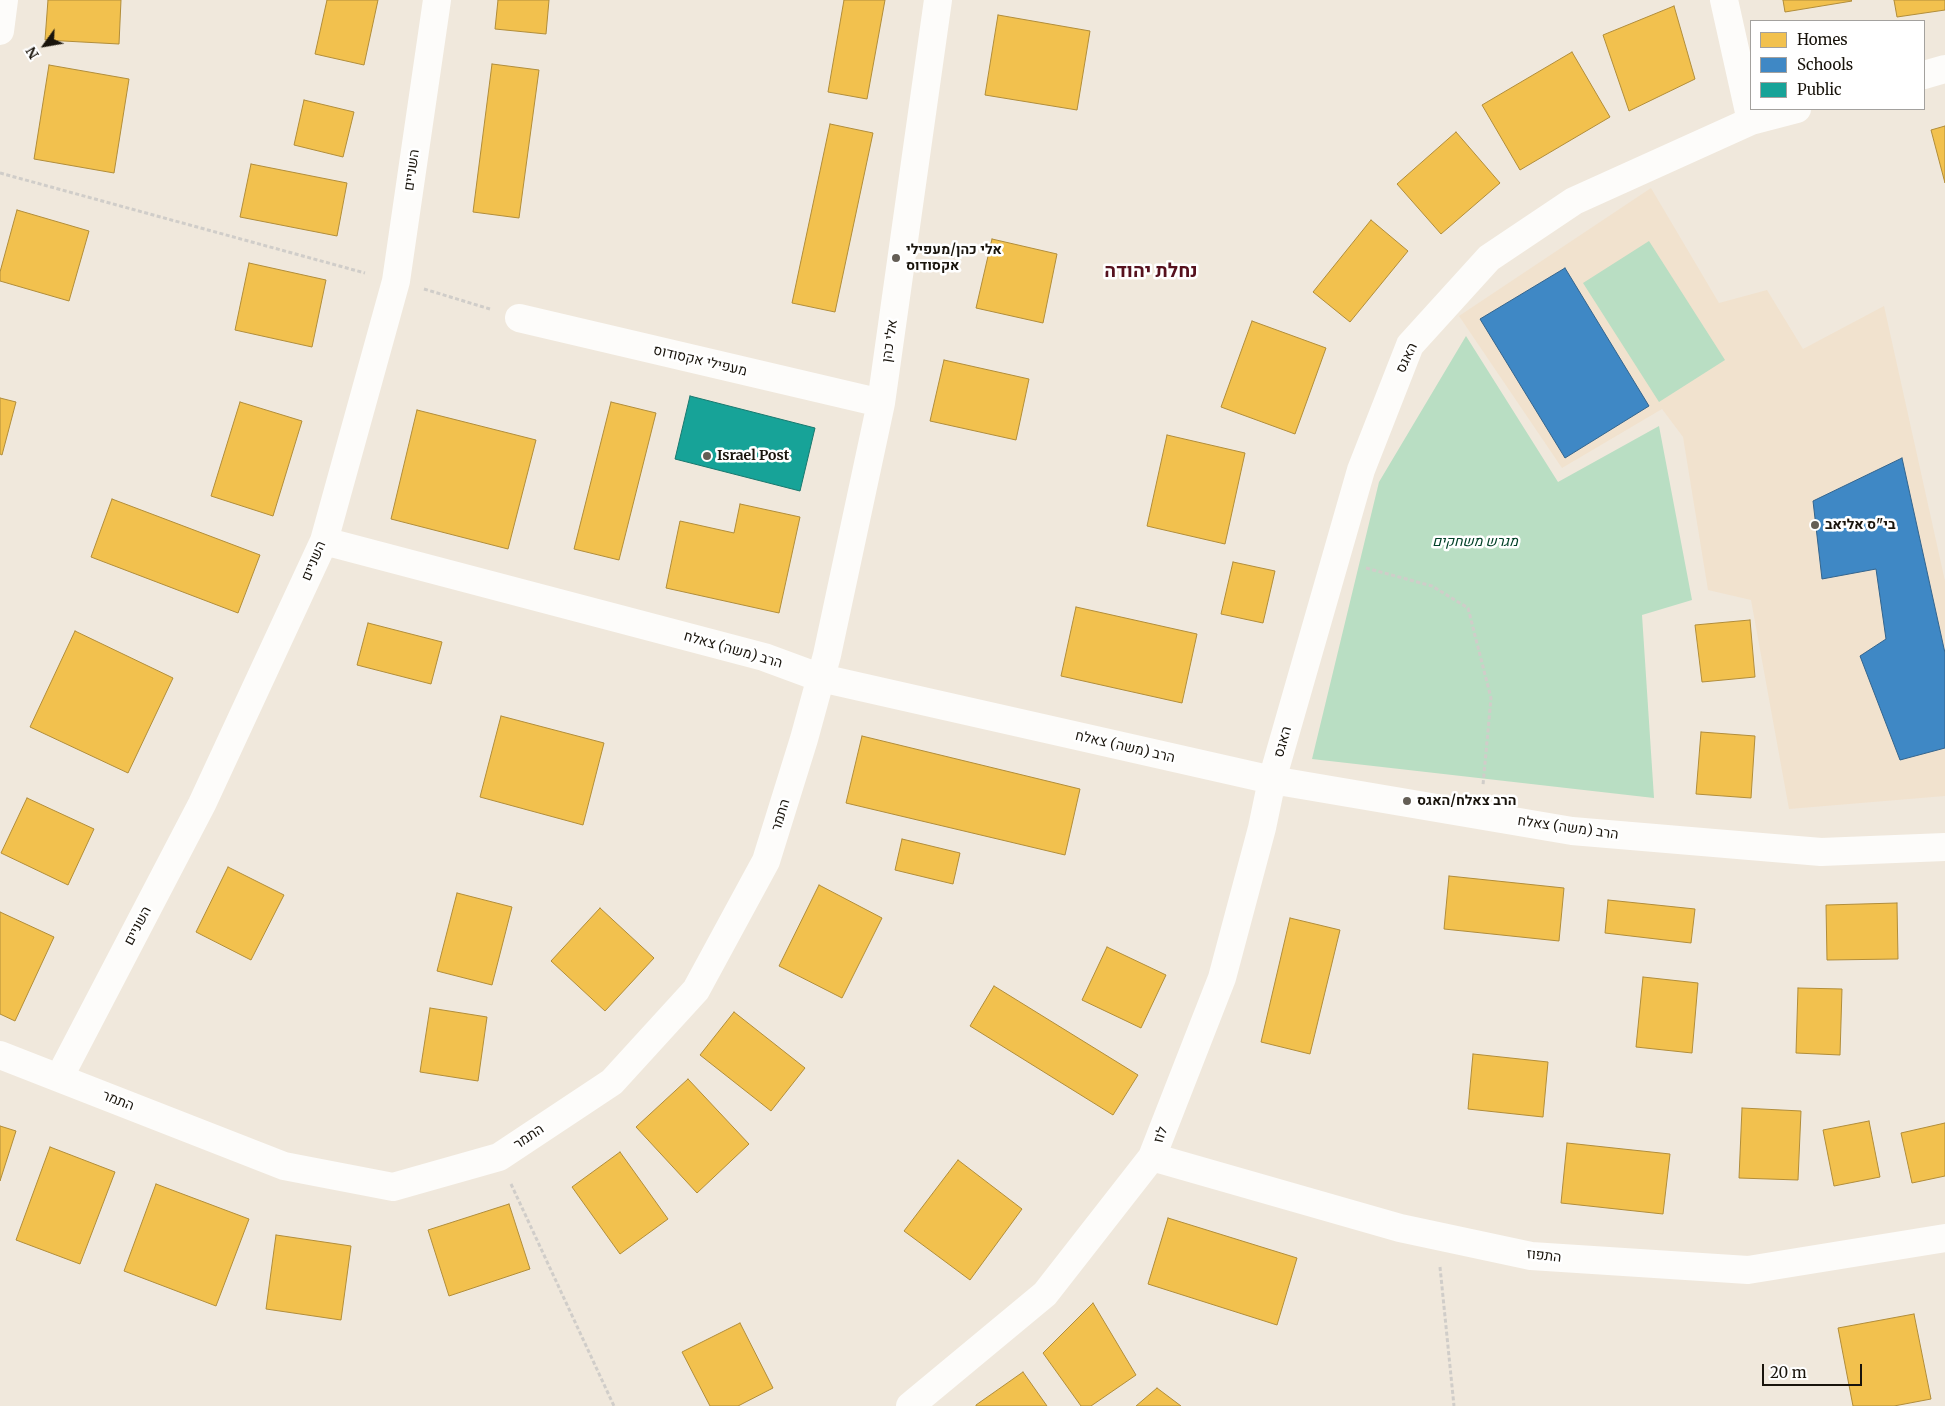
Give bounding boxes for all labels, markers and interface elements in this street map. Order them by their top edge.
north arrow [20,20,70,70]
legend [1750,20,1925,110]
text: Homes [1797,30,1848,49]
text: N [22,43,43,62]
text: Schools [1797,55,1853,74]
text: Public [1797,80,1842,99]
street label: השניים [401,148,423,192]
place label: אלי כהן/מעפילי אקסודוס [906,242,1002,274]
marker: אלי כהן/מעפילי אקסודוס [890,252,902,264]
district label: נחלת יהודה [1104,261,1198,283]
street label: אלי כהן [879,318,901,364]
street label: האגס [1393,340,1421,376]
street label: מעפילי אקסודוס [651,342,749,380]
place label: Israel Post [717,448,789,464]
marker: Israel Post [701,450,713,462]
place label: בי"ס אליאב [1825,517,1896,533]
marker: בי"ס אליאב [1809,519,1821,531]
park label: מגרש משחקים [1432,534,1518,550]
street label: השניים [298,538,330,584]
street label: הרב (משה) צאלח [682,628,784,672]
street label: האגס [1271,725,1295,759]
street label: הרב (משה) צאלח [1074,727,1176,767]
place label: הרב צאלח/האגס [1417,793,1516,809]
marker: הרב צאלח/האגס [1401,795,1413,807]
street label: התמר [768,797,794,833]
street label: הרב (משה) צאלח [1516,813,1620,843]
street label: השניים [121,904,155,948]
street label: התמר [100,1087,136,1115]
street label: התמר [511,1121,547,1153]
street label: לוז [1150,1124,1172,1146]
street label: התפוז [1526,1246,1562,1266]
scale bar [1765,1354,1865,1386]
text: 20 m [1770,1363,1807,1382]

